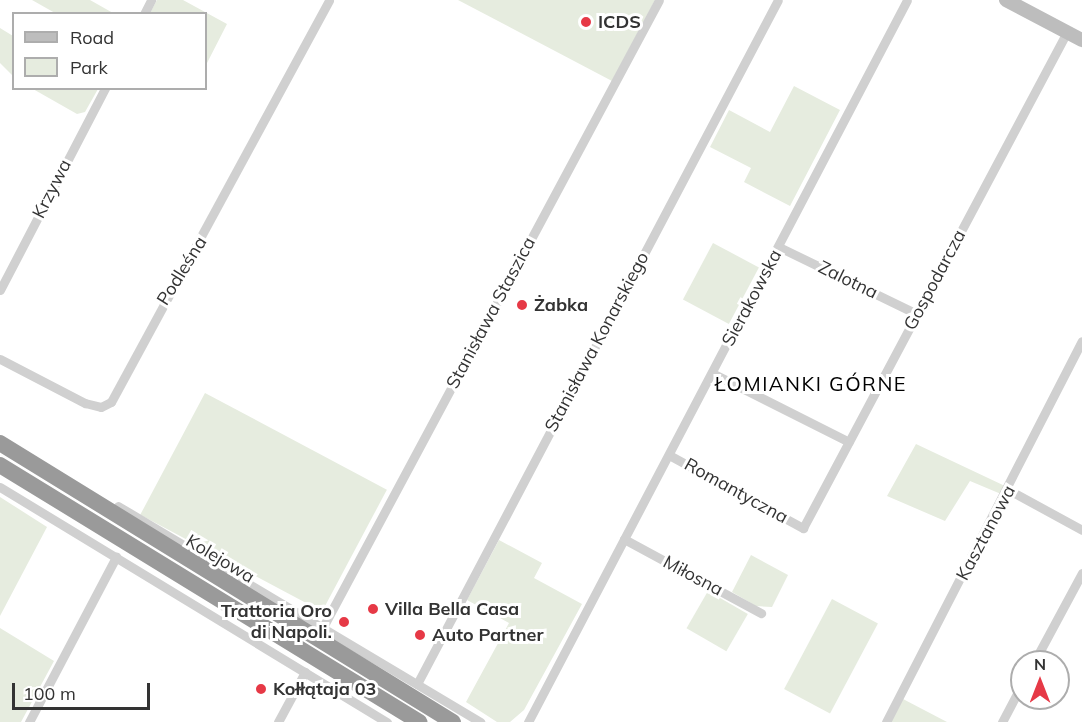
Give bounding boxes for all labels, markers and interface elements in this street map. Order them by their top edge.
place label: ICDS [598,11,641,33]
legend [12,12,207,90]
marker: ICDS [579,15,593,29]
text: Road [70,26,114,49]
text: Park [70,56,108,79]
street label: Krzywa [28,156,76,222]
street label: Gospodarcza [900,226,970,334]
street label: Podleśna [153,233,211,309]
street label: Stanisława Staszica [442,234,540,392]
street label: Sierakowska [718,246,786,350]
street label: Stanisława Konarskiego [540,248,654,436]
street label: Zalotna [815,256,881,304]
place label: Żabka [534,294,588,316]
marker: Żabka [515,298,529,312]
district label: ŁOMIANKI GÓRNE [715,371,907,395]
street label: Romantyczna [680,454,792,528]
street label: Kasztanowa [952,482,1020,584]
street label: Kolejowa [182,530,258,588]
street label: Miłosna [659,551,727,601]
place label: Villa Bella Casa [385,598,519,620]
place label: Trattoria Oro di Napoli. [221,601,332,644]
marker: Villa Bella Casa [366,602,380,616]
marker: Trattoria Oro di Napoli. [337,615,351,629]
place label: Auto Partner [432,624,543,646]
marker: Auto Partner [413,628,427,642]
north arrow [1010,650,1070,710]
text: N [1034,654,1046,674]
scale bar [15,671,153,709]
place label: Kołłątaja 03 [273,678,376,700]
text: 100 m [23,682,76,705]
marker: Kołłątaja 03 [254,682,268,696]

